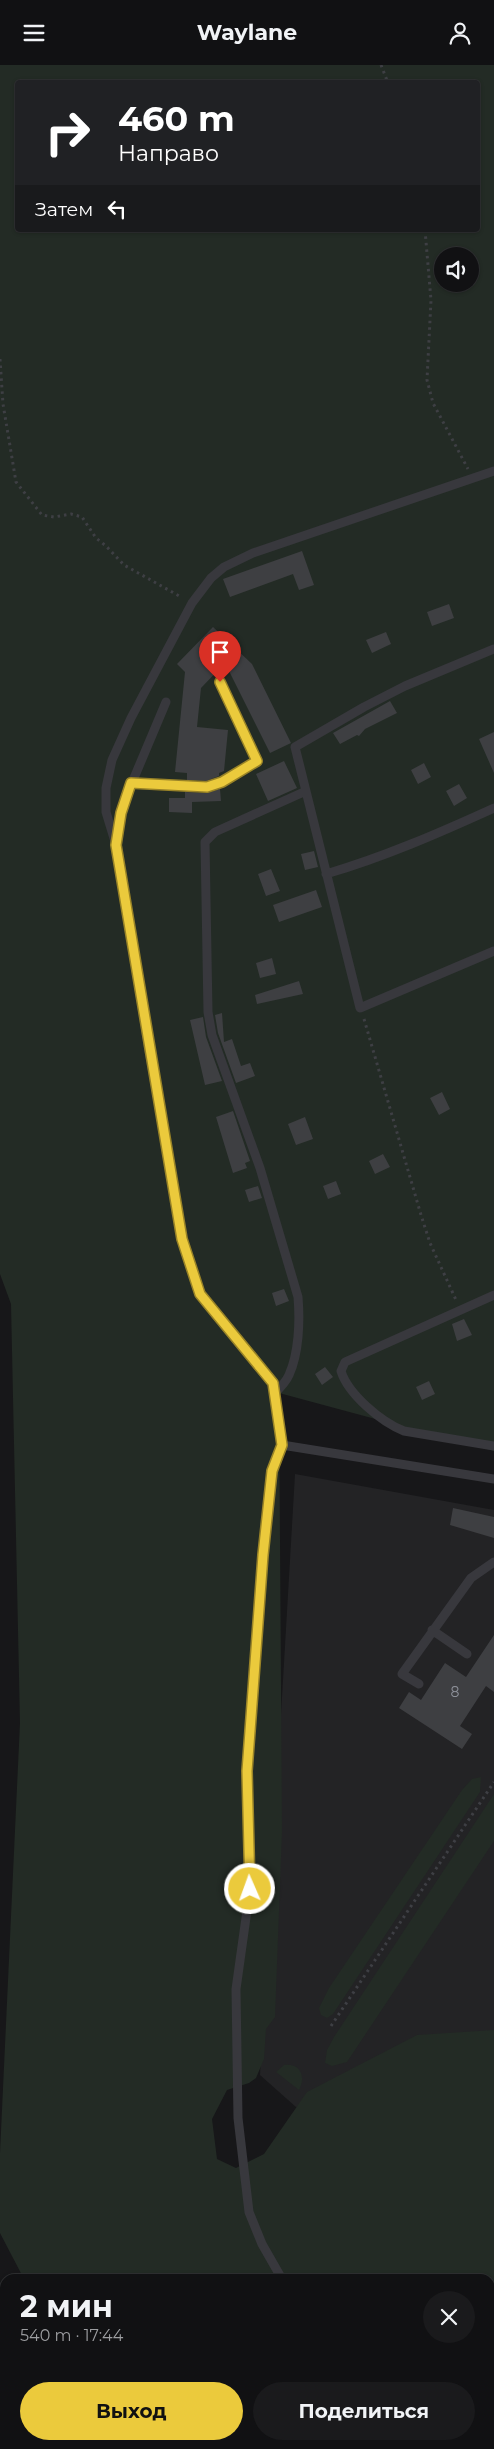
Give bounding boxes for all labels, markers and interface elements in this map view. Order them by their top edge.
icon: menu [20,19,48,47]
text: Waylane [197,19,297,46]
icon: person [446,19,474,47]
text: 460 m [118,97,235,140]
icon: right [35,100,100,165]
text: Направо [118,140,219,167]
icon: left [103,195,131,223]
text: Затем [35,198,93,221]
map controls [434,247,479,292]
button: sound [434,247,479,292]
pin [199,631,241,682]
icon: arrive [206,638,234,666]
house number: 8 [451,1683,460,1701]
position arrow [223,1862,275,1914]
text: 2 мин [20,2288,113,2325]
button: close [423,2291,475,2343]
text: 540 m · 17:44 [20,2326,123,2345]
button: Выход [20,2382,243,2440]
button: Поделиться [253,2382,475,2440]

